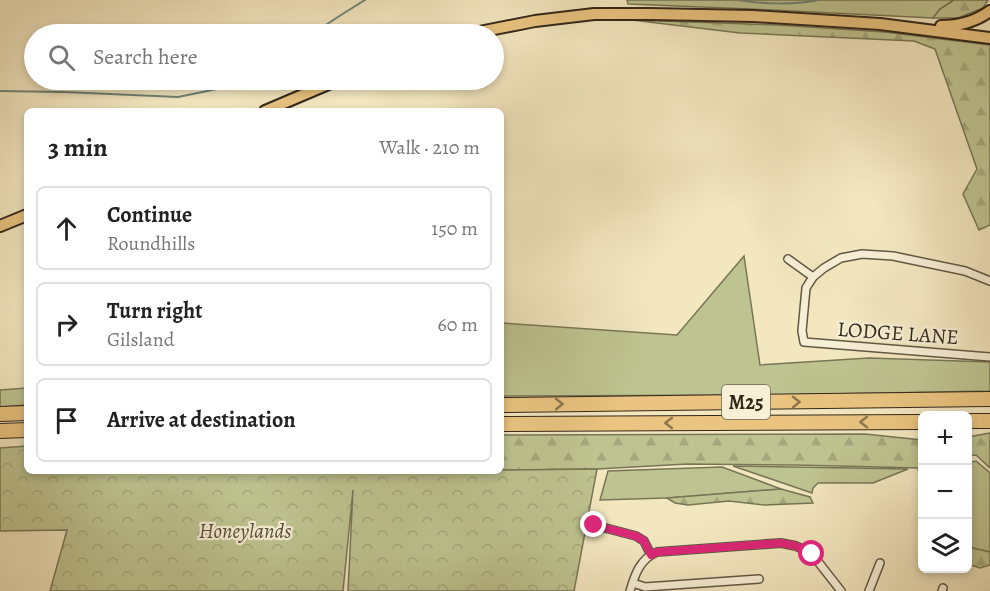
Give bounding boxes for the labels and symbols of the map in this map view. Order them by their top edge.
street label: LODGE LANE [836,315,960,351]
road number: M25 [722,385,770,419]
one-way arrow [792,395,801,408]
one-way arrow [555,398,564,411]
one-way arrow [860,416,869,428]
one-way arrow [665,417,674,429]
route end [580,511,606,537]
park label: Honeylands [199,517,291,545]
route start [798,540,824,566]

